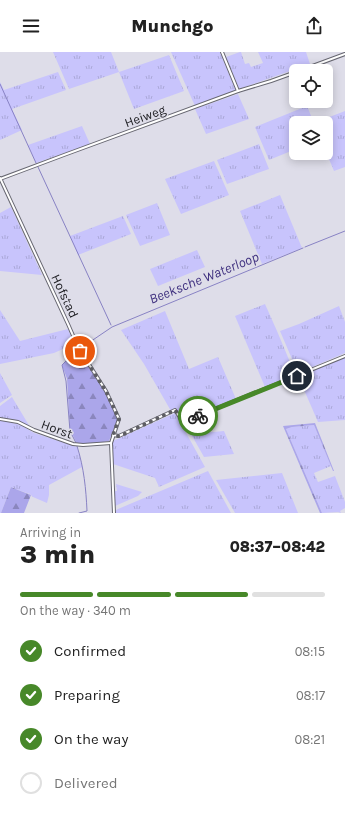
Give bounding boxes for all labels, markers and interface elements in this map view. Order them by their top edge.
icon: menu [20,15,42,37]
text: Munchgo [131,15,214,37]
icon: share [303,15,325,37]
map controls [289,64,333,160]
button: locate [289,64,333,108]
street label: Heiweg [122,101,168,130]
button: layers [289,116,333,160]
water label: Beeksche Waterloop [147,248,262,308]
street label: Hofstad [48,272,82,320]
pin [63,334,97,368]
icon: bag [69,340,91,362]
pin [280,359,314,393]
icon: home [286,365,308,387]
courier [178,396,218,436]
icon: bike [187,405,209,427]
street label: Horst [39,416,75,442]
text: Arriving in [20,525,81,540]
text: 08:37–08:42 [230,538,325,556]
text: 3 min [20,539,95,570]
text: On the way · 340 m [20,603,131,618]
icon: check [20,640,42,662]
text: Confirmed [54,642,126,660]
text: 08:15 [295,644,325,659]
icon: check [20,684,42,706]
text: Preparing [54,686,120,704]
text: 08:17 [296,688,325,703]
icon: check [20,728,42,750]
text: On the way [54,730,128,748]
text: 08:21 [294,732,325,747]
text: Delivered [54,774,118,792]

